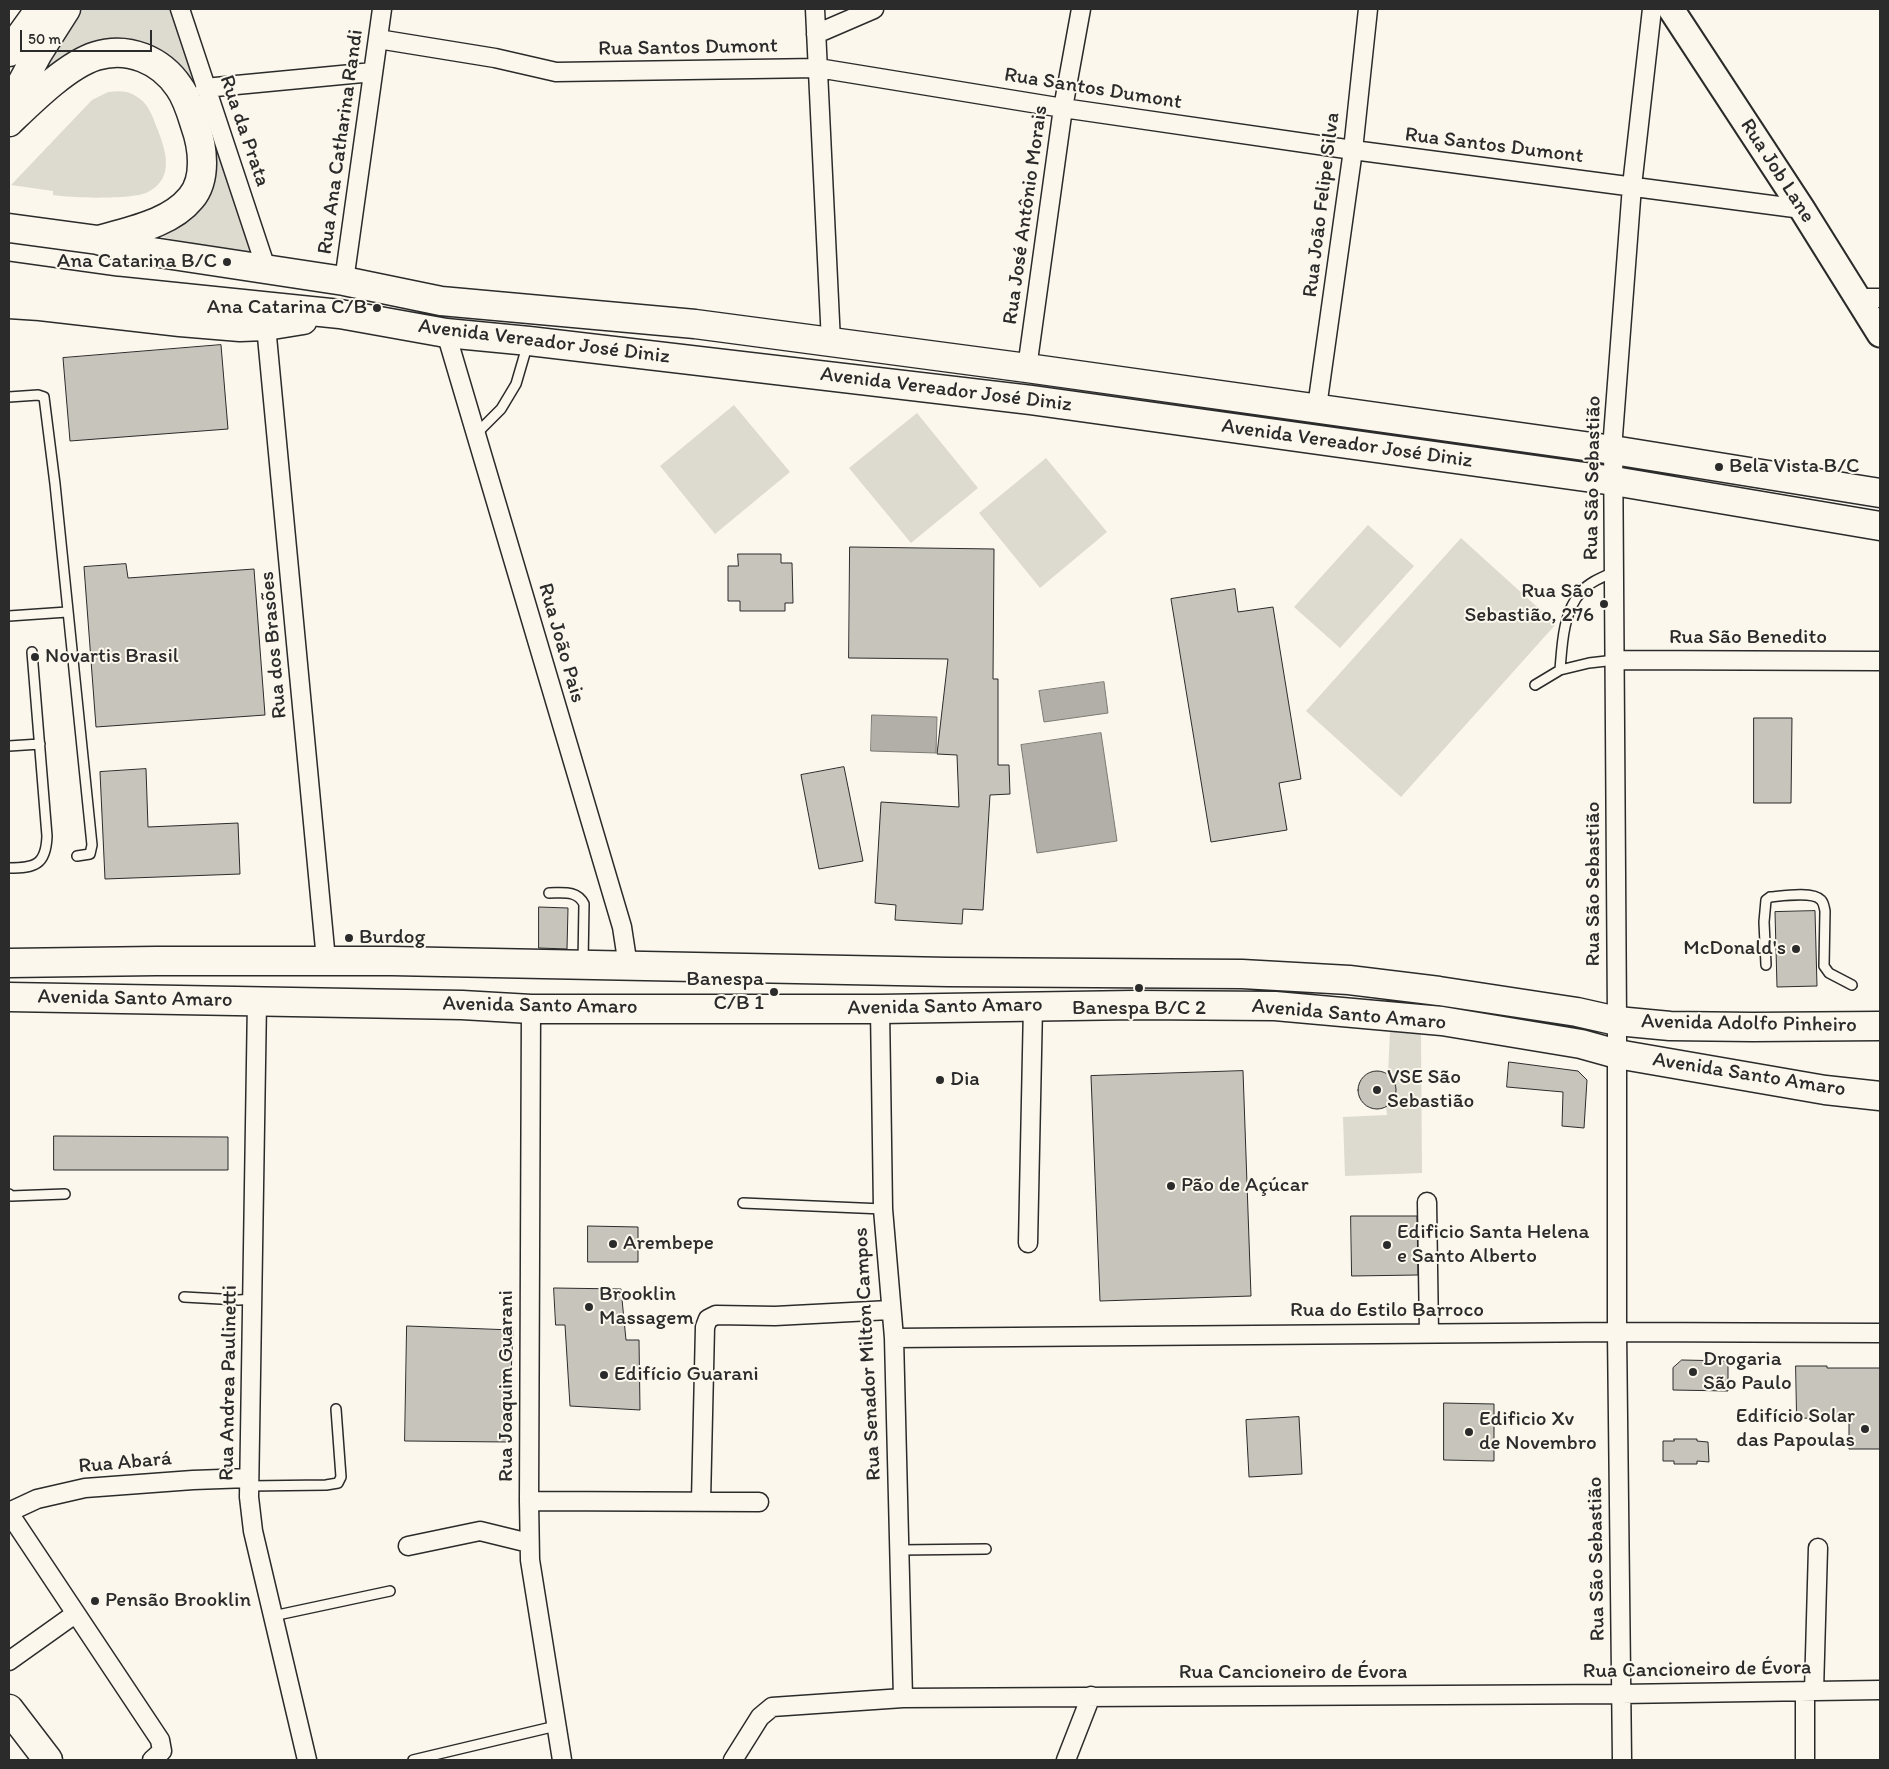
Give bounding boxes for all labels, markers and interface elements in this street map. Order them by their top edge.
scale bar [22,20,155,52]
street label: Rua Ana Catharina Randi [313,28,369,256]
text: 50 m [28,30,61,48]
street label: Rua Santos Dumont [598,34,778,62]
street label: Rua Santos Dumont [1002,63,1184,115]
street label: Rua da Prata [213,72,275,190]
street label: Rua José Antônio Morais [998,104,1054,326]
street label: Rua João Felipe Silva [1298,111,1346,299]
street label: Rua Job Lane [1734,114,1820,228]
street label: Rua Santos Dumont [1403,123,1585,169]
place label: Ana Catarina B/C [57,249,217,275]
marker: Ana Catarina B/C [221,256,233,268]
place label: Ana Catarina C/B [207,295,367,321]
marker: Ana Catarina C/B [371,302,383,314]
street label: Avenida Vereador José Diniz [417,314,671,370]
street label: Avenida Vereador José Diniz [819,362,1073,418]
street label: Rua São Sebastião [1579,395,1607,561]
street label: Avenida Vereador José Diniz [1220,414,1474,474]
place label: Bela Vista B/C [1729,454,1859,480]
marker: Bela Vista B/C [1713,461,1725,473]
street label: Rua dos Brasões [255,570,293,720]
place label: Rua São Sebastião, 276 [1464,579,1594,629]
street label: Rua João Pais [532,580,590,706]
marker: Rua São Sebastião, 276 [1598,598,1610,610]
street label: Rua São Benedito [1669,625,1827,651]
place label: Novartis Brasil [45,644,179,670]
marker: Novartis Brasil [29,651,41,663]
street label: Rua São Sebastião [1581,802,1607,966]
place label: Burdog [359,925,425,951]
marker: Burdog [343,932,355,944]
place label: McDonald's [1683,936,1786,962]
marker: McDonald's [1790,943,1802,955]
place label: Banespa C/B 1 [686,967,764,1017]
marker: Banespa B/C 2 [1133,982,1145,994]
street label: Avenida Santo Amaro [37,985,233,1013]
marker: Banespa C/B 1 [768,986,780,998]
street label: Avenida Santo Amaro [442,992,638,1020]
street label: Avenida Santo Amaro [847,993,1043,1021]
street label: Avenida Santo Amaro [1251,994,1447,1036]
place label: Banespa B/C 2 [1072,996,1206,1022]
street label: Avenida Adolfo Pinheiro [1641,1010,1857,1038]
street label: Avenida Santo Amaro [1651,1047,1847,1103]
place label: VSE São Sebastião [1387,1065,1474,1115]
place label: Dia [950,1067,980,1093]
marker: Dia [934,1074,946,1086]
marker: VSE São Sebastião [1371,1084,1383,1096]
place label: Pão de Açúcar [1181,1173,1309,1199]
marker: Pão de Açúcar [1165,1180,1177,1192]
place label: Edificio Santa Helena e Santo Alberto [1397,1220,1589,1270]
street label: Rua Senador Milton Campos [849,1227,887,1481]
place label: Arembepe [623,1231,714,1257]
marker: Arembepe [607,1238,619,1250]
marker: Edificio Santa Helena e Santo Alberto [1381,1239,1393,1251]
place label: Brooklin Massagem [599,1282,694,1332]
street label: Rua Andrea Paulinetti [215,1285,243,1481]
street label: Rua Joaquim Guarani [494,1290,520,1482]
street label: Rua do Estilo Barroco [1290,1298,1484,1324]
marker: Brooklin Massagem [583,1301,595,1313]
place label: Drogaria São Paulo [1703,1347,1792,1397]
place label: Edifício Guarani [614,1362,759,1388]
marker: Drogaria São Paulo [1687,1366,1699,1378]
marker: Edifício Guarani [598,1369,610,1381]
place label: Edifício Solar das Papoulas [1736,1404,1855,1454]
place label: Edificio Xv de Novembro [1479,1407,1597,1457]
marker: Edifício Solar das Papoulas [1859,1423,1871,1435]
marker: Edificio Xv de Novembro [1463,1426,1475,1438]
street label: Rua Abará [77,1446,173,1480]
street label: Rua São Sebastião [1583,1476,1611,1642]
place label: Pensão Brooklin [105,1588,251,1614]
marker: Pensão Brooklin [89,1595,101,1607]
street label: Rua Cancioneiro de Évora [1582,1655,1812,1685]
street label: Rua Cancioneiro de Évora [1179,1660,1407,1686]

